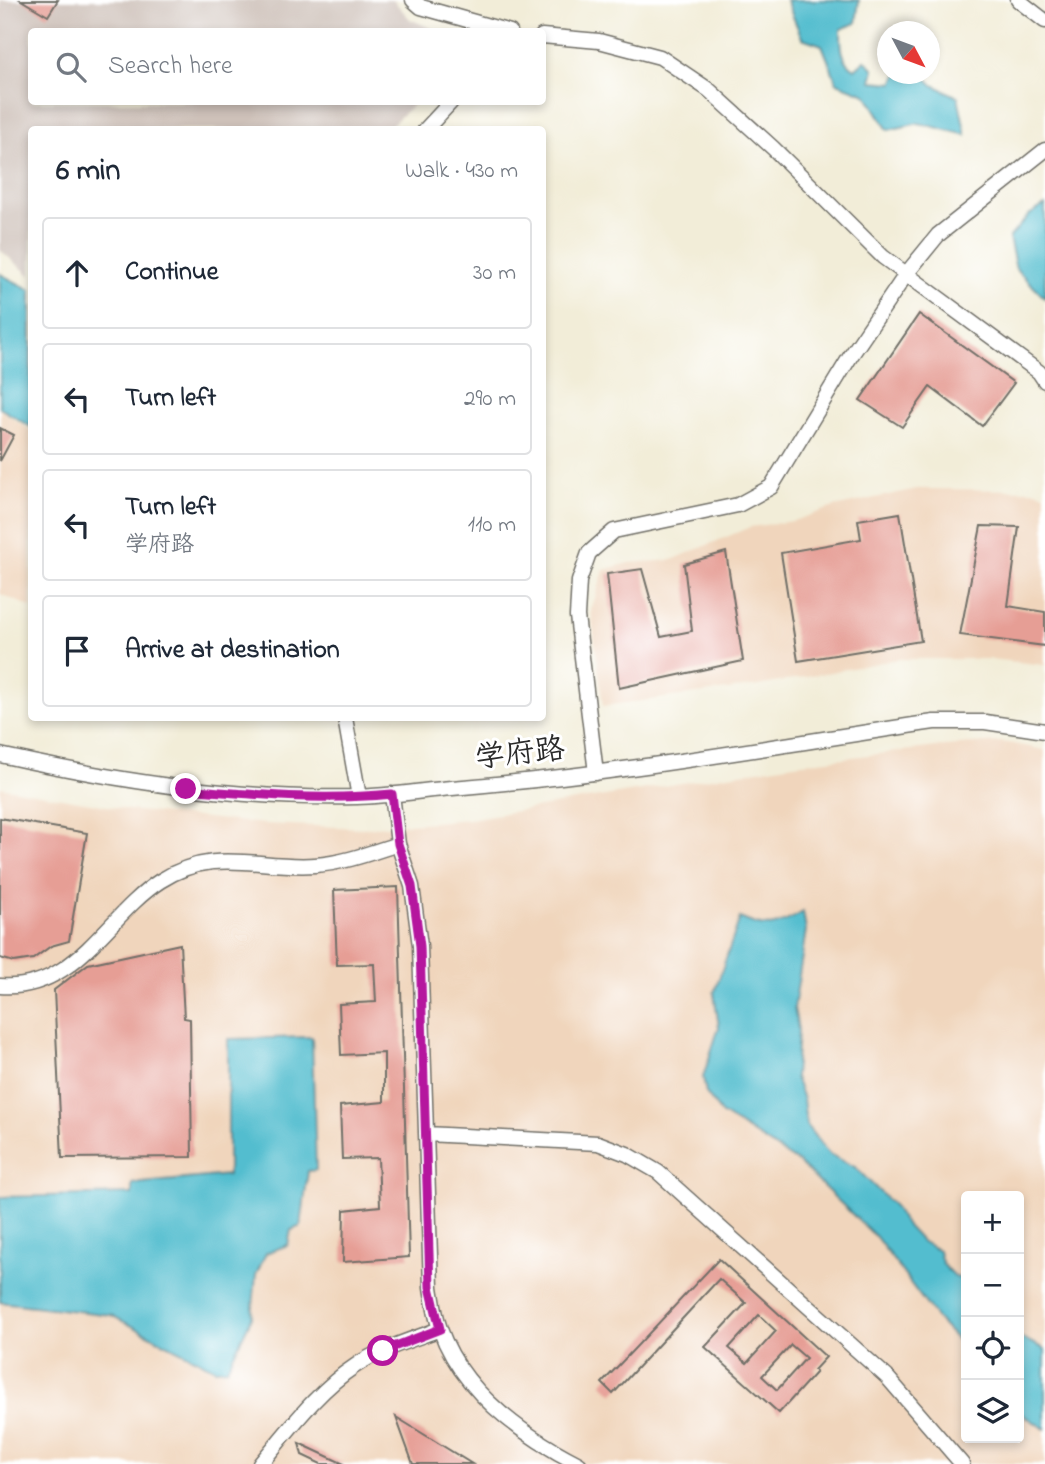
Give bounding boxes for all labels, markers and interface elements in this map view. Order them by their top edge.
north arrow [877,21,940,84]
search box [28,28,546,105]
icon: search [52,48,90,86]
text: Search here [108,48,233,86]
text: 6 min [56,150,120,194]
text: Walk · 430 m [405,155,518,188]
icon: ahead [58,254,96,292]
text: Continue [125,254,218,292]
text: 30 m [473,257,516,290]
icon: left [58,380,96,418]
text: Turn left [125,380,216,418]
text: 290 m [464,383,516,416]
text: Turn left [125,489,216,527]
icon: left [58,506,96,544]
text: 110 m [468,509,516,542]
text: 学府路 [125,529,194,562]
icon: arrive [58,632,96,670]
text: Arrive at destination [125,632,340,670]
street label: 学府路 [473,728,567,782]
route end [170,773,201,804]
map controls [961,1191,1024,1443]
button: + [961,1191,1024,1254]
button: − [961,1254,1024,1317]
button: locate [961,1317,1024,1380]
route start [367,1335,398,1366]
button: layers [961,1380,1024,1443]

